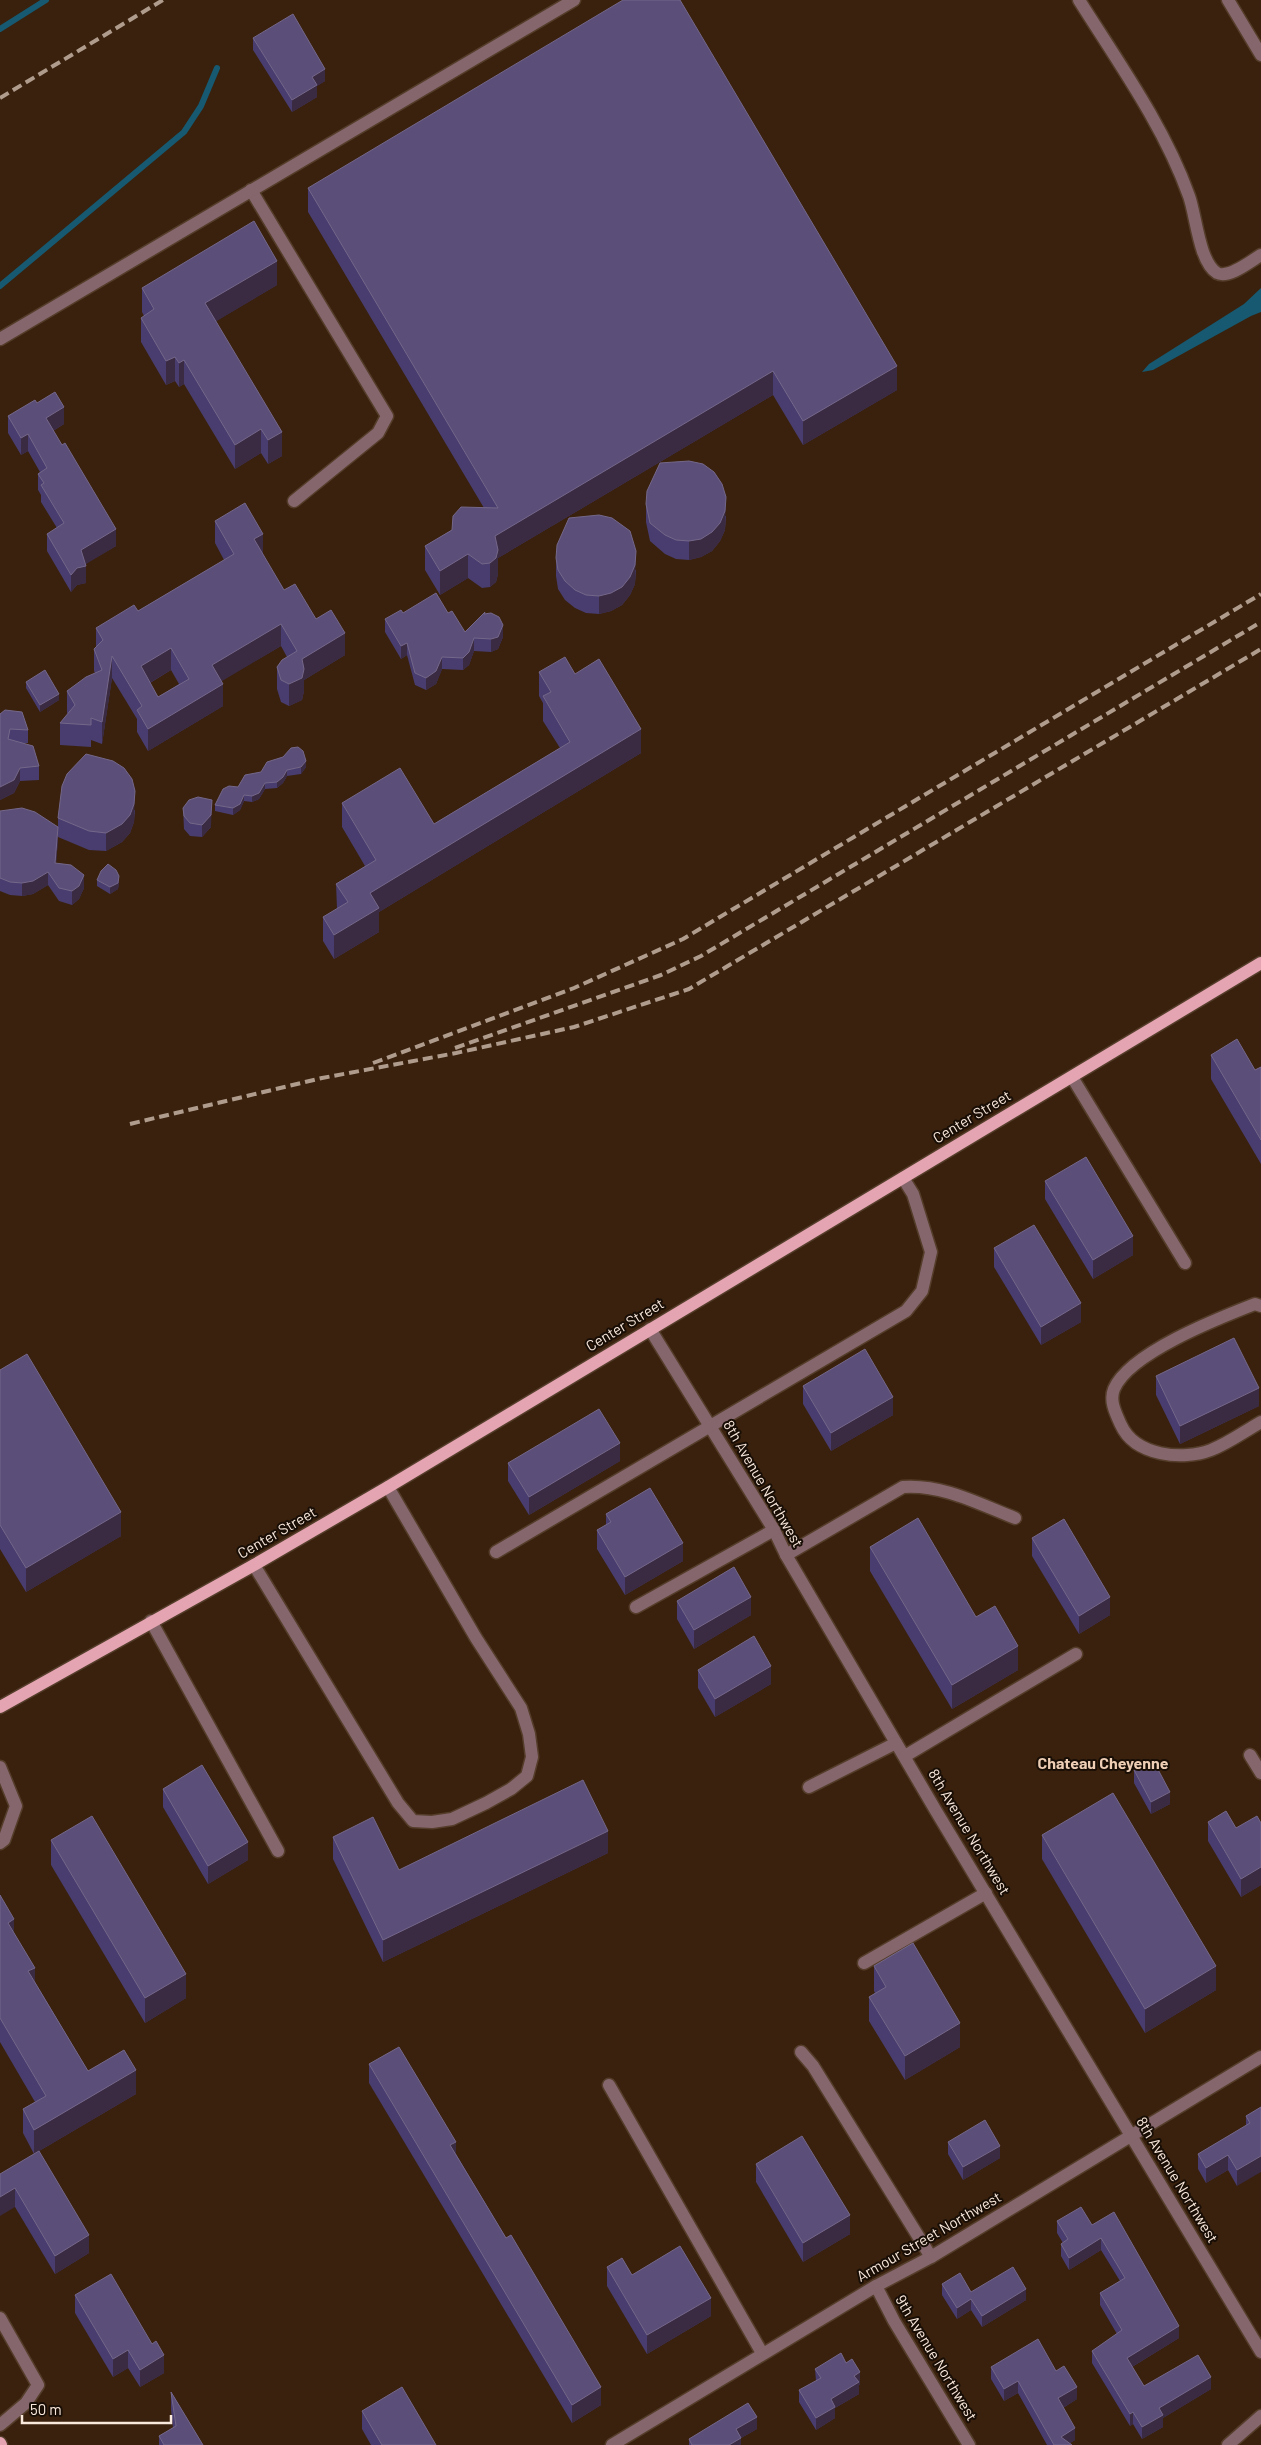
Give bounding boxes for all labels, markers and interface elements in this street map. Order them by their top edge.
street label: Center Street [929,1086,1014,1146]
street label: Center Street [582,1294,667,1354]
street label: 8th Avenue Northwest [720,1417,808,1550]
street label: Center Street [234,1502,319,1562]
district label: Chateau Cheyenne [1038,1753,1169,1772]
street label: 8th Avenue Northwest [925,1765,1015,1898]
street label: 8th Avenue Northwest [1133,2113,1223,2246]
street label: Armour Street Northwest [853,2187,1004,2285]
street label: 9th Avenue Northwest [892,2291,982,2424]
scale bar [22,2392,171,2424]
text: 50 m [30,2400,62,2418]

